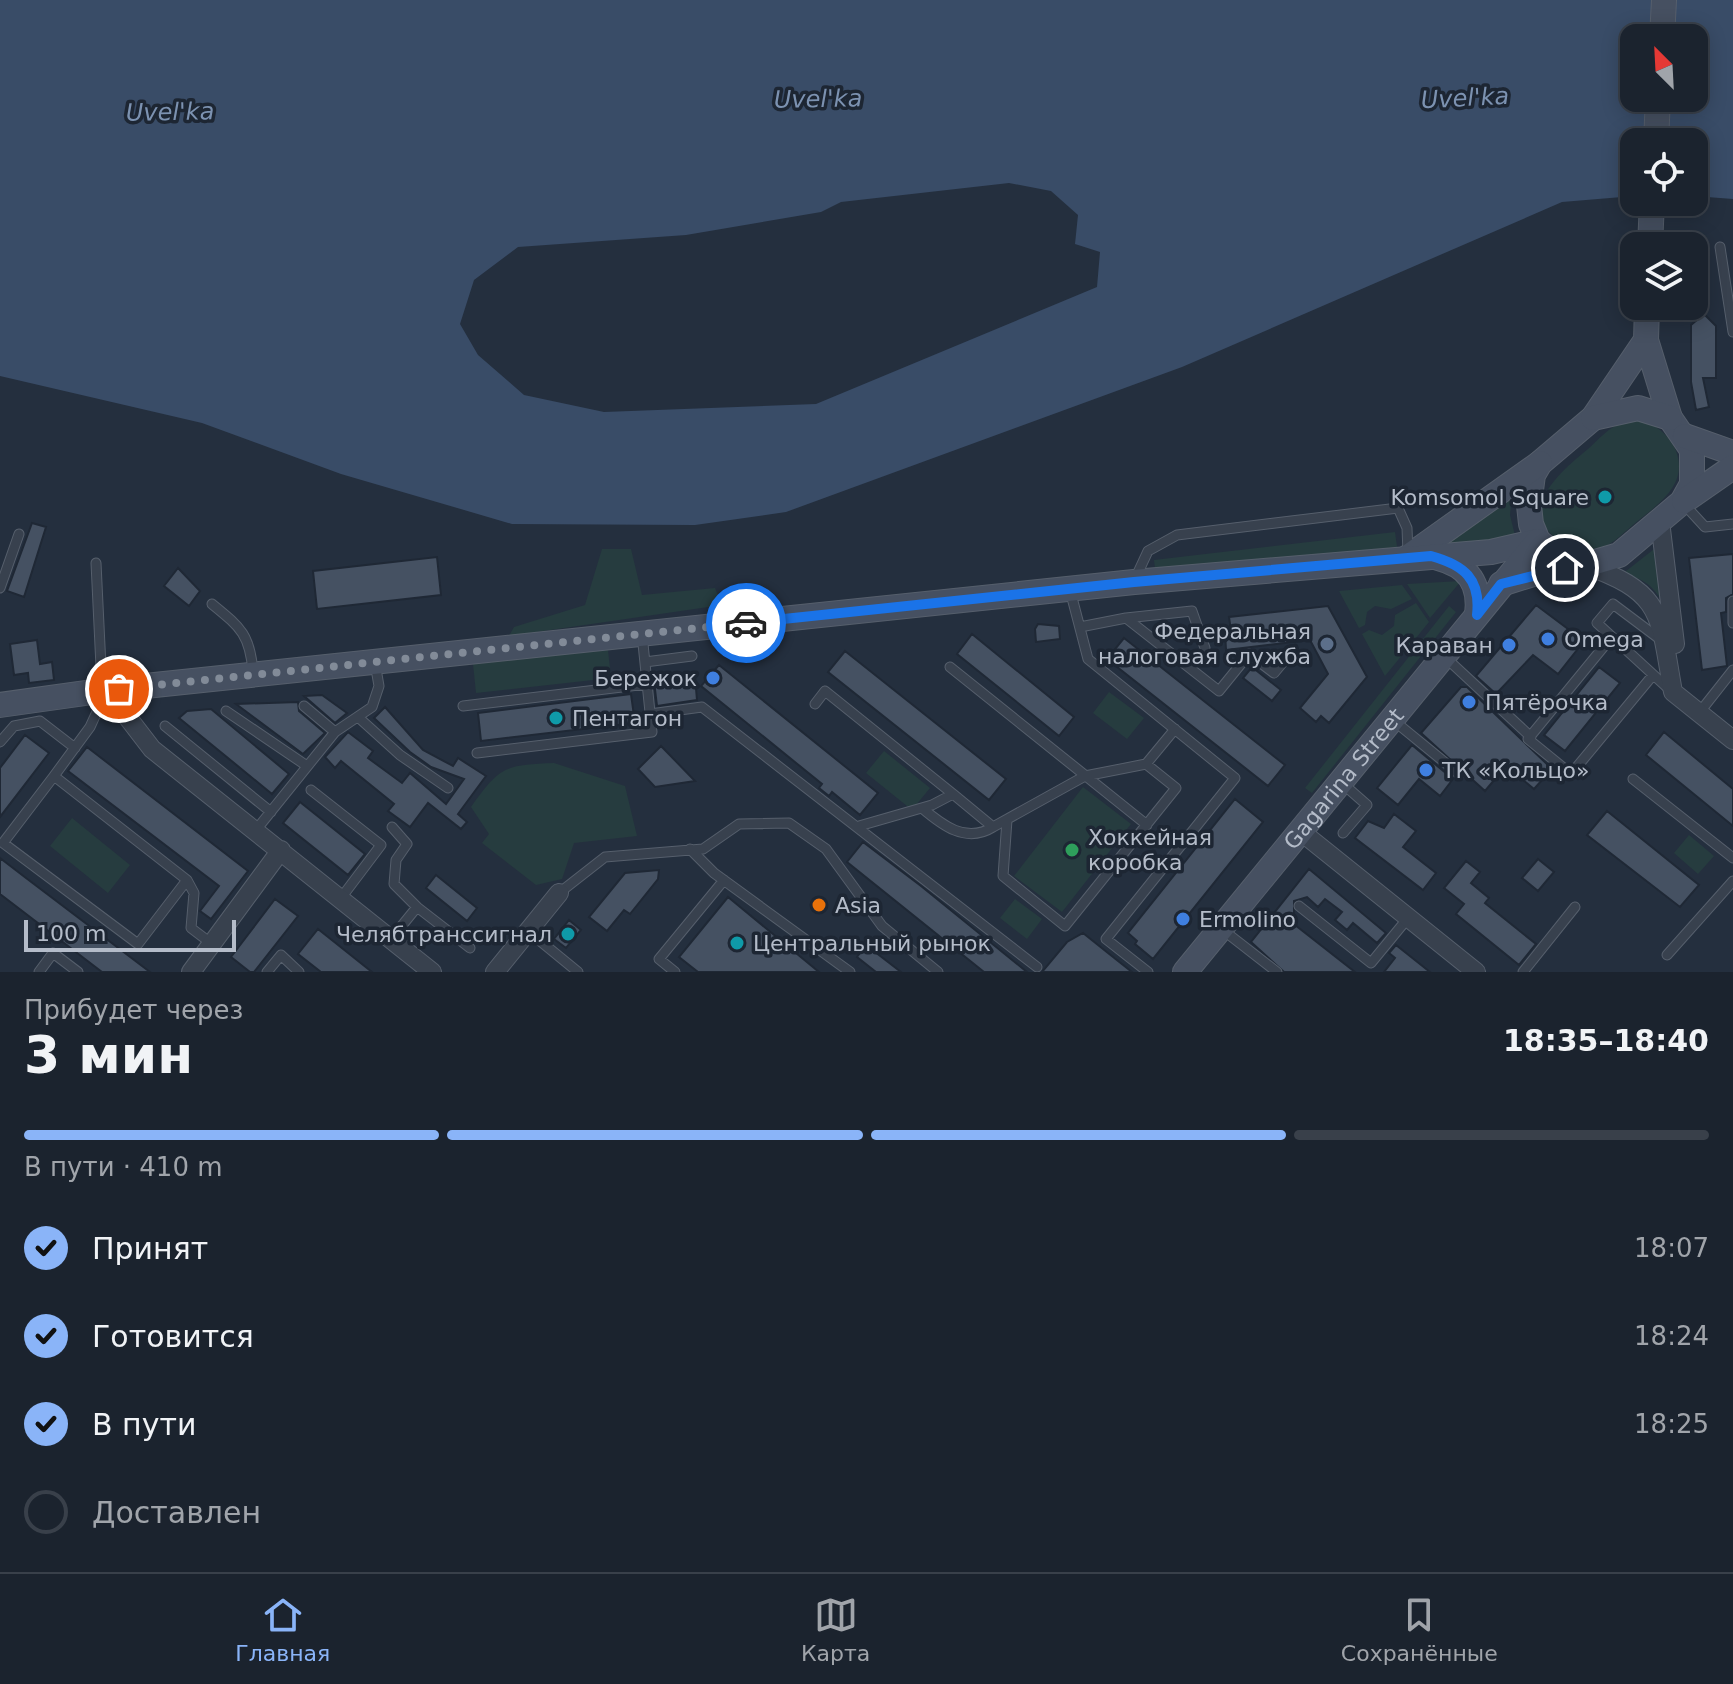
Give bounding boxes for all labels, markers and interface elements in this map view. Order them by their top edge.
north arrow [1620,24,1708,112]
map controls [1620,24,1708,320]
water label: Uvel'ka [1420,82,1510,114]
water label: Uvel'ka [774,84,862,114]
water label: Uvel'ka [126,97,214,127]
button: locate [1620,128,1708,216]
button: layers [1620,232,1708,320]
place label: Komsomol Square [1390,485,1589,510]
marker: Komsomol Square [1596,488,1614,506]
pin [1531,534,1599,602]
icon: home [1543,546,1587,590]
courier [706,583,786,663]
icon: car [724,601,768,645]
place label: Федеральная налоговая служба [1098,619,1311,669]
place label: Omega [1564,627,1644,652]
marker: Omega [1539,630,1557,648]
place label: Караван [1396,633,1493,658]
marker: Федеральная налоговая служба [1318,635,1336,653]
marker: Караван [1500,636,1518,654]
pin [85,655,153,723]
place label: Бережок [594,666,697,691]
icon: bag [97,667,141,711]
marker: Бережок [704,669,722,687]
place label: Пятёрочка [1485,690,1608,715]
marker: Пятёрочка [1460,693,1478,711]
street label: Gagarina Street [1279,703,1409,854]
place label: Пентагон [572,706,682,731]
marker: Пентагон [547,709,565,727]
place label: ТК «Кольцо» [1441,758,1590,783]
marker: ТК «Кольцо» [1417,761,1435,779]
place label: Хоккейная коробка [1088,825,1212,875]
marker: Хоккейная коробка [1063,841,1081,859]
place label: Asia [835,893,881,918]
marker: Asia [810,896,828,914]
place label: Ermolino [1199,907,1296,932]
marker: Ermolino [1174,910,1192,928]
scale bar [24,916,236,952]
text: 100 m [36,921,106,946]
place label: Челябтранссигнал [336,922,552,947]
marker: Челябтранссигнал [559,925,577,943]
place label: Центральный рынок [753,931,991,956]
marker: Центральный рынок [728,934,746,952]
text: Прибудет через [24,995,243,1025]
text: 18:35–18:40 [1503,1023,1709,1058]
text: 3 мин [24,1025,193,1085]
text: В пути · 410 m [24,1152,223,1182]
icon: check [24,1226,68,1270]
text: Принят [92,1231,208,1266]
text: 18:07 [1634,1233,1709,1263]
icon: check [24,1314,68,1358]
text: Готовится [92,1319,254,1354]
text: 18:24 [1634,1321,1709,1351]
icon: check [24,1402,68,1446]
text: В пути [92,1407,196,1442]
text: 18:25 [1634,1409,1709,1439]
text: Доставлен [92,1495,261,1530]
tab: Главная [235,1593,330,1666]
tab: Карта [801,1593,870,1666]
tab: Сохранённые [1341,1593,1498,1666]

